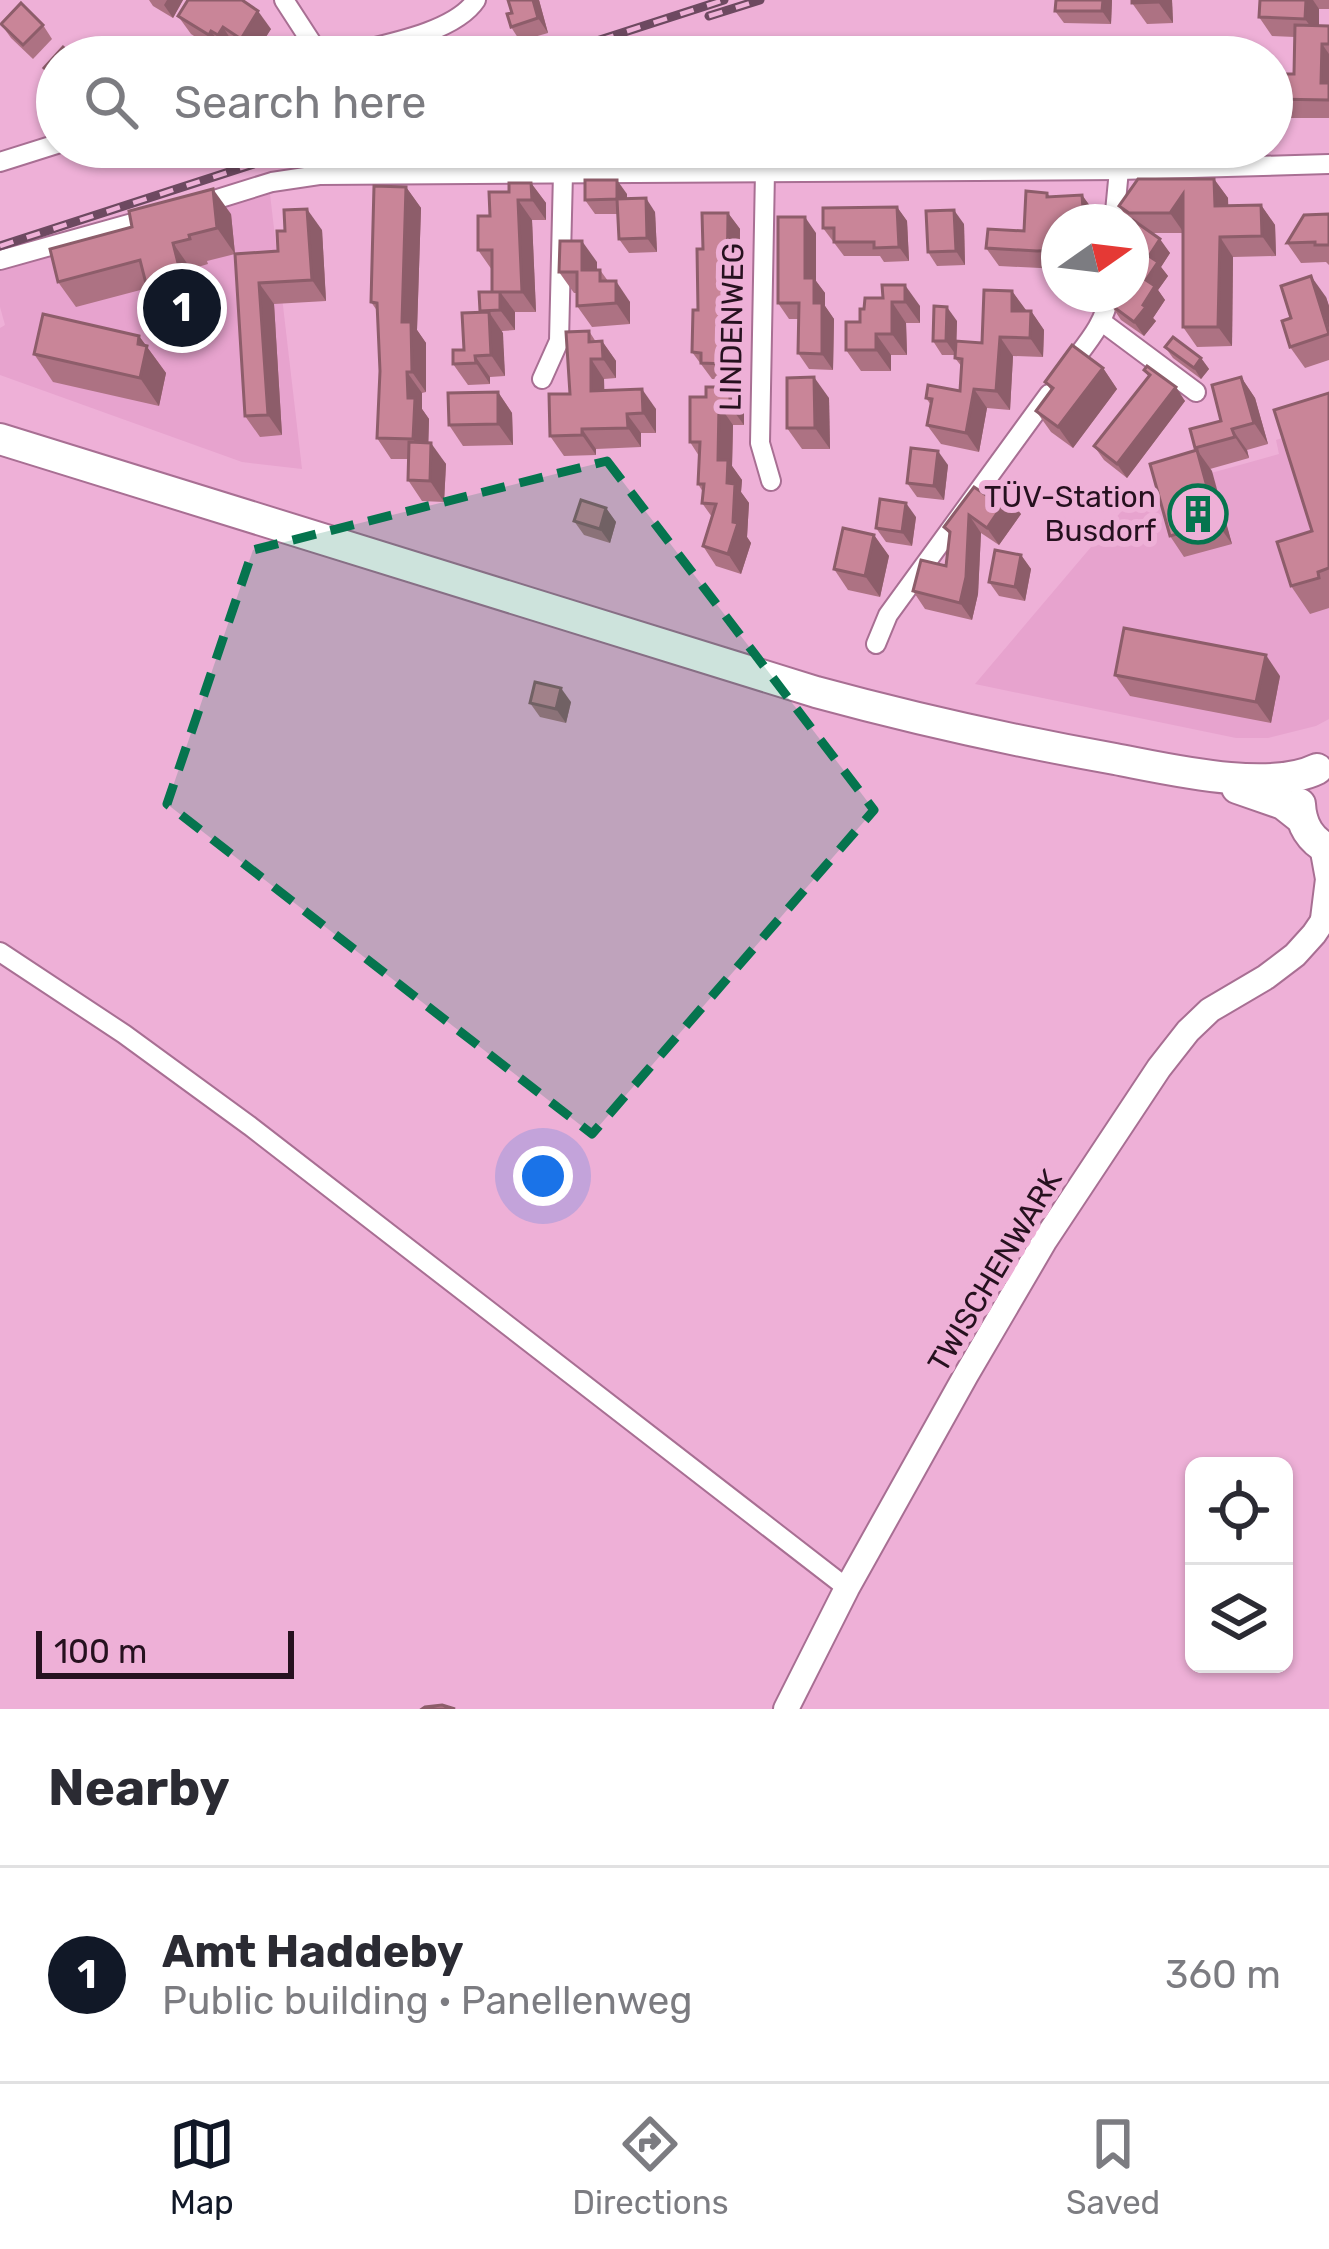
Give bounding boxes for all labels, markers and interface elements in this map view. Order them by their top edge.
search box [36,36,1293,168]
icon: search [78,69,144,135]
text: Search here [174,76,426,129]
north arrow [1041,204,1149,312]
street label: LINDENWEG [713,243,751,411]
pin: 1 [143,263,221,353]
place label: TÜV-Station Busdorf [984,479,1156,549]
building icon: TÜV-Station Busdorf [1167,483,1229,545]
your location [513,1146,573,1206]
street label: TWISCHENWARK [920,1163,1070,1379]
map controls [1185,1457,1293,1673]
button: locate [1185,1457,1293,1565]
button: layers [1185,1565,1293,1673]
scale bar [36,1625,294,1678]
text: 100 m [54,1632,147,1671]
text: Nearby [48,1757,230,1818]
text: Amt Haddeby [162,1925,464,1978]
text: 1 [77,1952,97,1998]
text: 360 m [1165,1952,1281,1998]
text: Public building · Panellenweg [162,1978,693,2024]
tab: Map [169,2111,235,2222]
tab: Directions [572,2111,729,2222]
tab: Saved [1066,2111,1160,2222]

